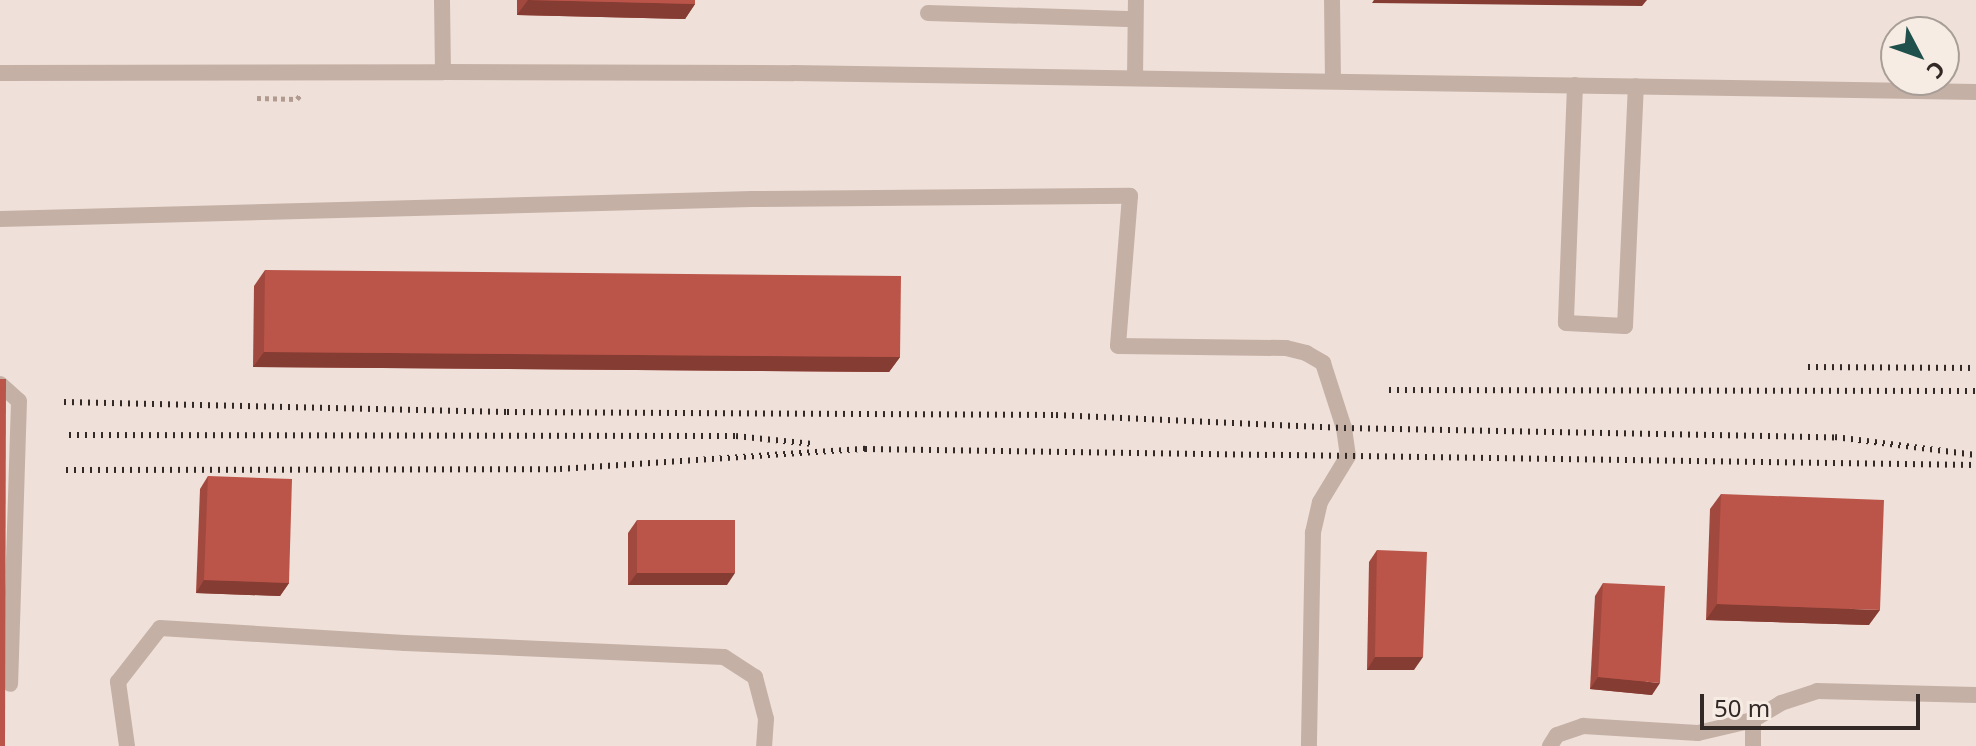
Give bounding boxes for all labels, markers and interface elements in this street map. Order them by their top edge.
north arrow [1880,16,1960,96]
text: С [1921,55,1953,86]
scale bar [1704,678,1924,728]
text: 50 m [1714,691,1770,724]

